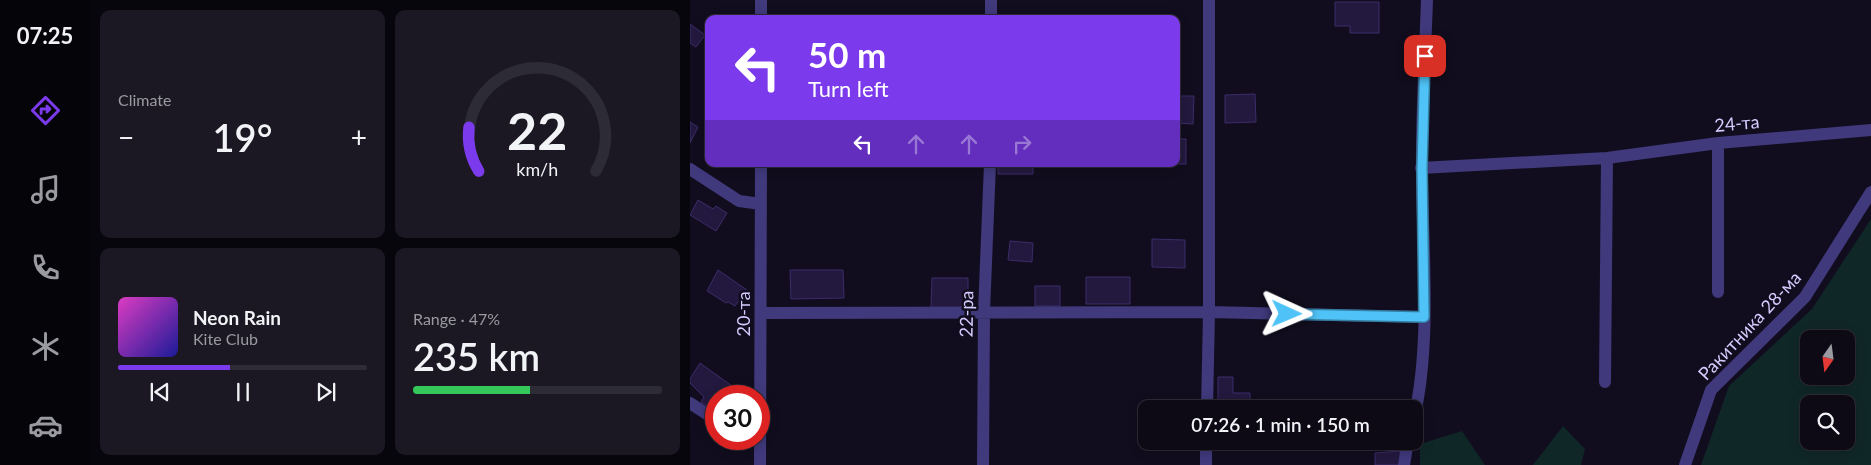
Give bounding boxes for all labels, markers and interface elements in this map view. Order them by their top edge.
text: 07:25 [17,22,73,49]
text: 50 m [808,33,886,75]
icon: left [725,35,790,100]
pin [1404,35,1446,77]
icon: arrive [1411,42,1439,70]
text: Turn left [808,75,889,102]
text: Climate [118,90,171,109]
icon: directions [28,93,63,128]
text: 22 [507,99,568,161]
street label: 24-та [1713,110,1760,136]
text: 19° [213,114,272,160]
text: − [118,120,134,154]
text: + [351,120,367,154]
icon: left [849,130,877,158]
icon: ahead [902,130,930,158]
icon: ahead [955,130,983,158]
icon: right [1008,130,1036,158]
text: km/h [517,158,558,180]
icon: music [28,172,63,207]
icon: phone [28,250,63,285]
street label: Ракитника 28-ма [1693,266,1805,384]
position arrow [1260,287,1312,339]
street label: 22-ра [955,290,977,337]
street label: 20-та [732,291,754,337]
text: Neon Rain [193,306,281,329]
text: Range · 47% [413,309,500,328]
icon: climate [28,329,63,364]
text: Kite Club [193,329,258,348]
north arrow [1800,330,1855,385]
map controls [1800,330,1855,450]
text: 235 km [413,333,540,379]
icon: previous [146,378,174,406]
icon: pause [229,378,257,406]
icon: next [312,378,340,406]
speed limit sign: 30 [705,385,770,450]
button: search [1800,395,1855,450]
icon: car [28,408,63,443]
text: 07:26 · 1 min · 150 m [1191,413,1370,436]

